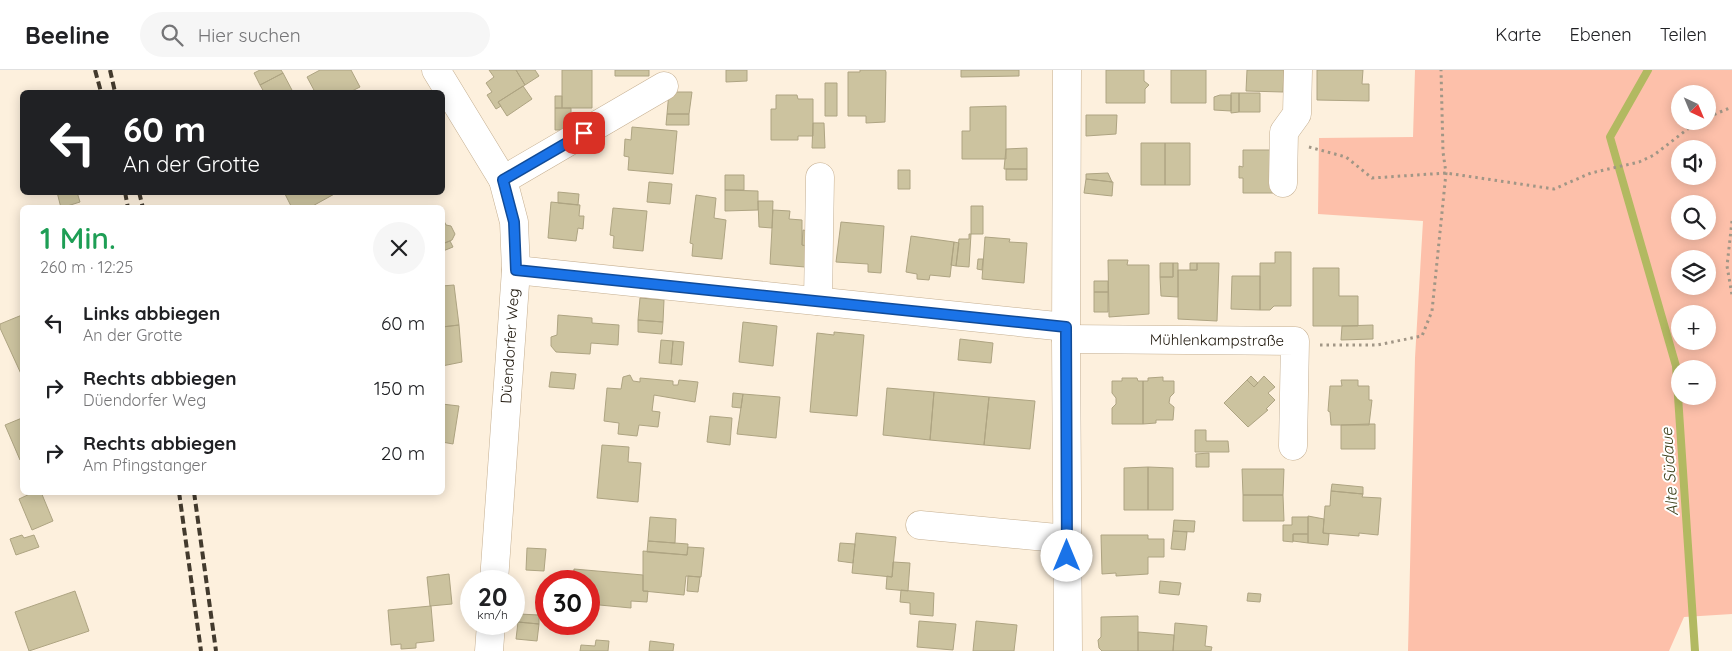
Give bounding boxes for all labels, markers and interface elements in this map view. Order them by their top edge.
search box [140,12,490,57]
text: Beeline [25,20,110,50]
icon: search [158,21,186,49]
text: Hier suchen [198,23,301,47]
text: Karte [1495,23,1541,46]
text: Ebenen [1569,23,1632,46]
text: Teilen [1660,23,1707,46]
north arrow [1671,85,1716,130]
map controls [1671,85,1716,405]
text: 60 m [123,107,206,151]
icon: left [40,110,105,175]
pin [563,112,605,154]
icon: arrive [570,119,598,147]
button: sound [1671,140,1716,185]
text: An der Grotte [123,150,260,178]
button: search [1671,195,1716,240]
text: 1 Min. [40,219,116,257]
button: close [373,222,425,274]
button: layers [1671,250,1716,295]
text: 260 m · 12:25 [40,257,133,277]
street label: Düendorfer Weg [496,288,523,404]
text: Links abbiegen [83,301,220,325]
button: + [1671,305,1716,350]
icon: left [40,309,68,337]
text: 60 m [381,311,425,335]
text: An der Grotte [83,325,183,345]
street label: Mühlenkampstraße [1150,330,1284,350]
button: − [1671,360,1716,405]
text: Rechts abbiegen [83,366,236,390]
icon: right [40,374,68,402]
text: 150 m [374,376,425,400]
text: Düendorfer Weg [83,390,206,410]
water label: Alte Südaue [1656,426,1682,517]
text: Rechts abbiegen [83,431,236,455]
icon: right [40,439,68,467]
text: 20 m [381,441,425,465]
text: Am Pfingstanger [83,455,207,475]
position arrow [1040,529,1092,581]
speed limit sign: 30 [535,570,600,635]
text: 20 [478,581,507,612]
text: km/h [477,607,508,622]

